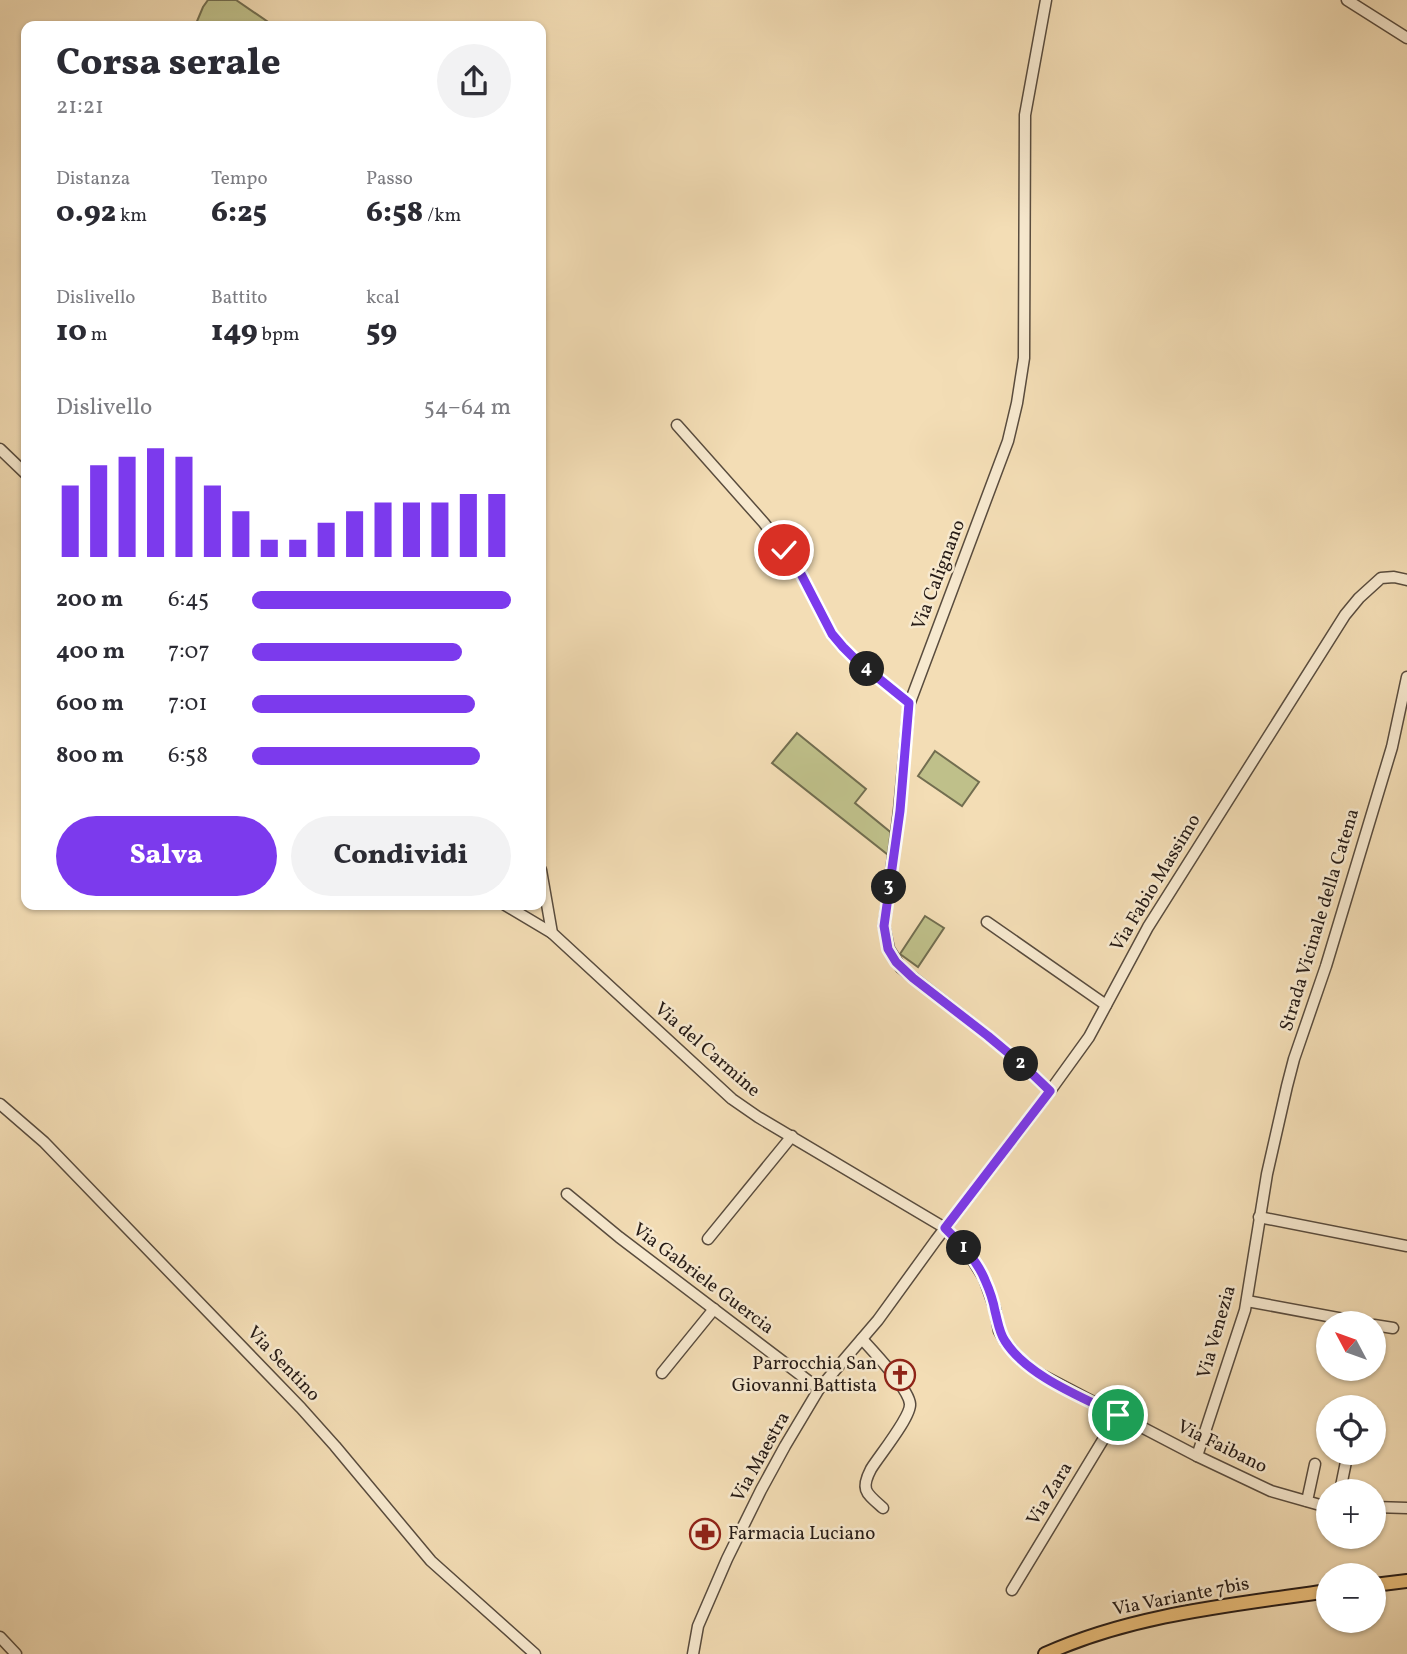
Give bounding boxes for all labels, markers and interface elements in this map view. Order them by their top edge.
text: Corsa serale [56,38,281,91]
button: share [437,44,511,118]
text: 21:21 [56,91,104,123]
text: Distanza [56,166,130,192]
text: Tempo [211,166,268,192]
text: Passo [366,166,413,192]
text: 0.92 [56,192,116,234]
text: 6:25 [211,192,267,234]
text: 6:58 [366,192,423,234]
text: km [116,203,147,229]
text: /km [423,203,461,229]
text: Dislivello [56,285,135,311]
text: Battito [211,285,267,311]
text: kcal [366,285,400,311]
text: 10 [56,311,87,353]
text: 149 [211,311,258,353]
text: 59 [366,311,397,353]
text: m [87,322,108,348]
text: bpm [258,322,300,348]
text: Dislivello [56,392,152,424]
text: 54–64 m [424,392,511,424]
street label: Via Calignano [906,516,972,634]
pin [754,520,814,580]
icon: check [765,531,803,569]
text: 200 m [56,584,123,616]
text: 6:45 [168,584,209,616]
text: 400 m [56,636,125,668]
text: 7:07 [168,636,210,668]
pin: 4 [850,652,884,686]
text: 4 [861,655,872,681]
text: 600 m [56,688,124,720]
text: 7:01 [168,688,207,720]
text: 800 m [56,740,124,772]
text: 6:58 [168,740,208,772]
street label: Strada Vicinale della Catena [1274,805,1366,1035]
street label: Via Fabio Massimo [1105,809,1207,957]
button: Salva [56,816,277,896]
button: Condividi [291,816,511,896]
pin: 3 [872,870,906,904]
text: 3 [884,873,893,899]
street label: Via del Carmine [648,997,766,1103]
pin: 2 [1004,1046,1038,1082]
text: 2 [1016,1050,1025,1076]
street label: Via Gabriele Guercia [627,1217,779,1341]
pin: 1 [946,1230,982,1266]
text: 1 [960,1234,967,1260]
street label: Via Venezia [1191,1282,1243,1382]
north arrow [1316,1311,1386,1381]
map controls [1316,1311,1386,1633]
street label: Via Sentino [240,1321,326,1407]
place label: Parrocchia San Giovanni Battista [732,1351,877,1399]
church icon: Parrocchia San Giovanni Battista [883,1358,917,1392]
pin [1088,1385,1148,1445]
button: locate [1316,1395,1386,1465]
icon: arrive [1099,1396,1137,1434]
street label: Via Maestra [726,1407,796,1507]
street label: Via Faibano [1173,1414,1271,1480]
street label: Via Zara [1021,1457,1079,1531]
button: + [1316,1479,1386,1549]
pharmacy icon: Farmacia Luciano [688,1517,722,1551]
place label: Farmacia Luciano [728,1521,875,1547]
button: − [1316,1563,1386,1633]
street label: Via Variante 7bis [1111,1571,1251,1623]

